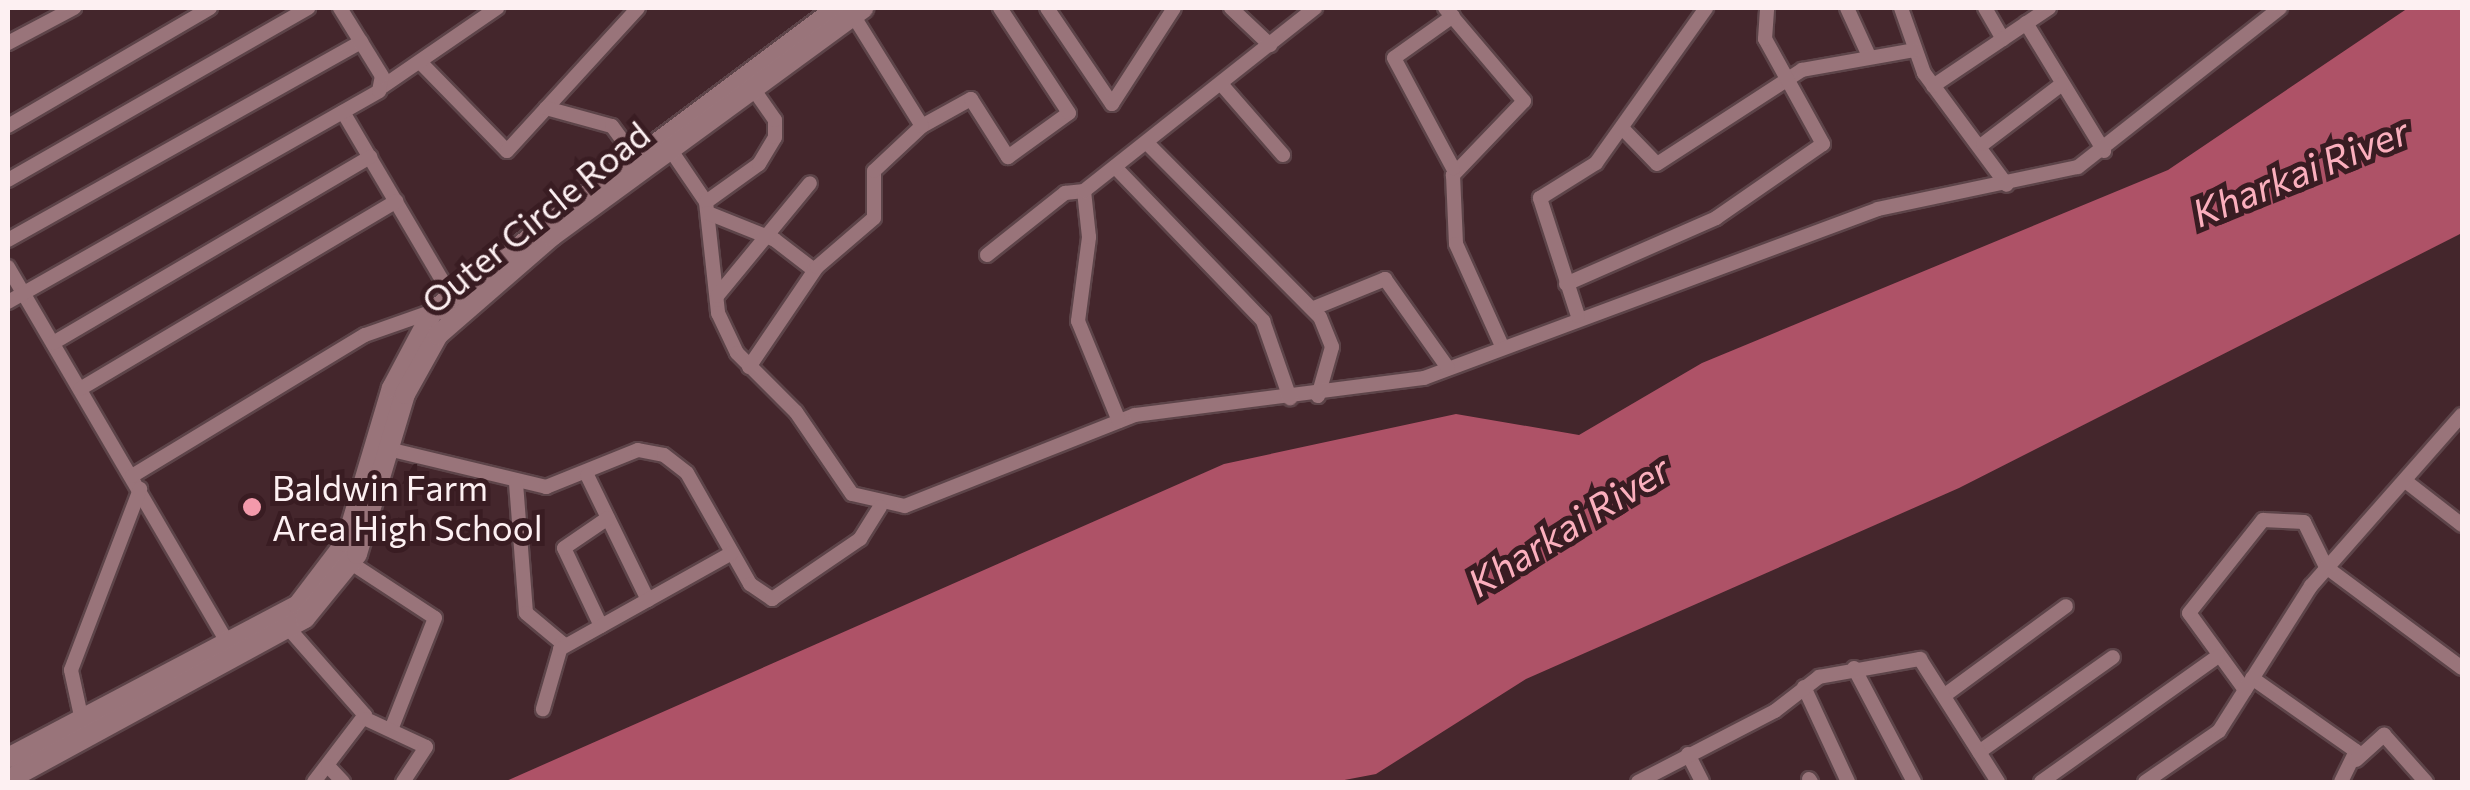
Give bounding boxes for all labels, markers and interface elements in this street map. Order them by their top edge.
water label: Kharkai River [2185,107,2415,235]
street label: Outer Circle Road [413,112,657,322]
water label: Kharkai River [1459,445,1677,605]
place label: Baldwin Farm Area High School [272,466,543,548]
marker: Baldwin Farm Area High School [241,496,263,518]

